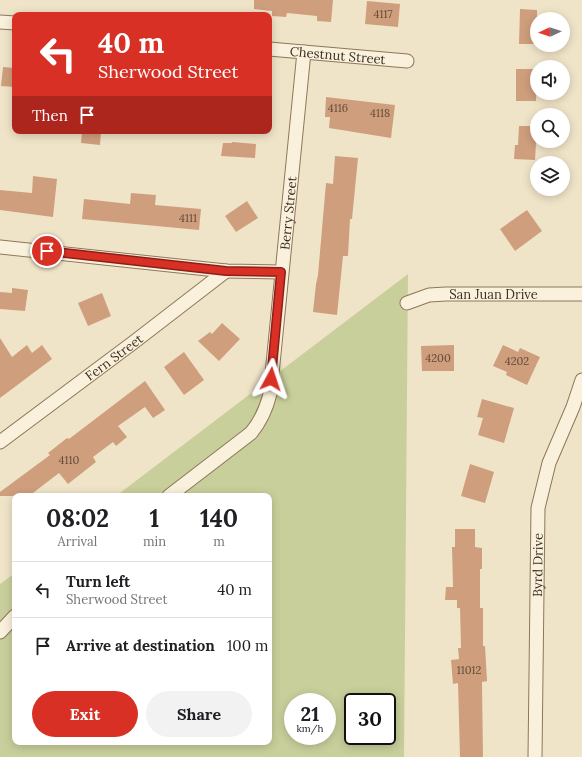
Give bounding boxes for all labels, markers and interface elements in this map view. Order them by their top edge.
house number: 4117 [373,7,393,21]
north arrow [530,12,570,52]
map controls [530,12,570,196]
text: 40 m [98,25,164,61]
icon: left [32,28,84,80]
street label: Chestnut Street [289,42,386,68]
text: Sherwood Street [98,60,238,83]
button: sound [530,60,570,100]
house number: 4116 [328,101,348,115]
icon: arrive [76,104,98,126]
text: Then [32,106,68,125]
house number: 4118 [370,106,390,120]
button: search [530,108,570,148]
button: layers [530,156,570,196]
street label: Berry Street [276,176,300,251]
house number: 4111 [179,211,197,225]
pin [30,234,64,268]
icon: arrive [36,240,58,262]
street label: San Juan Drive [449,286,538,303]
street label: Fern Street [82,330,146,384]
house number: 4200 [425,351,451,365]
house number: 4202 [505,354,529,368]
position arrow [250,358,292,400]
house number: 4110 [59,453,80,467]
text: 08:02 [46,503,109,534]
text: 1 [150,503,159,534]
text: 140 [200,503,238,534]
text: Arrival [58,533,97,550]
text: min [143,533,166,550]
text: m [213,533,225,550]
street label: Byrd Drive [528,533,546,597]
text: Turn left [66,572,130,591]
icon: left [32,579,54,601]
text: 40 m [217,580,252,599]
text: Sherwood Street [66,591,167,608]
icon: arrive [32,635,54,657]
text: Arrive at destination [66,636,215,655]
text: 100 m [227,636,268,655]
house number: 11012 [457,663,481,677]
button: Exit [32,691,138,737]
button: Share [146,691,252,737]
speed limit sign: 30 [344,693,396,745]
text: 21 [301,701,319,726]
text: km/h [296,722,324,735]

